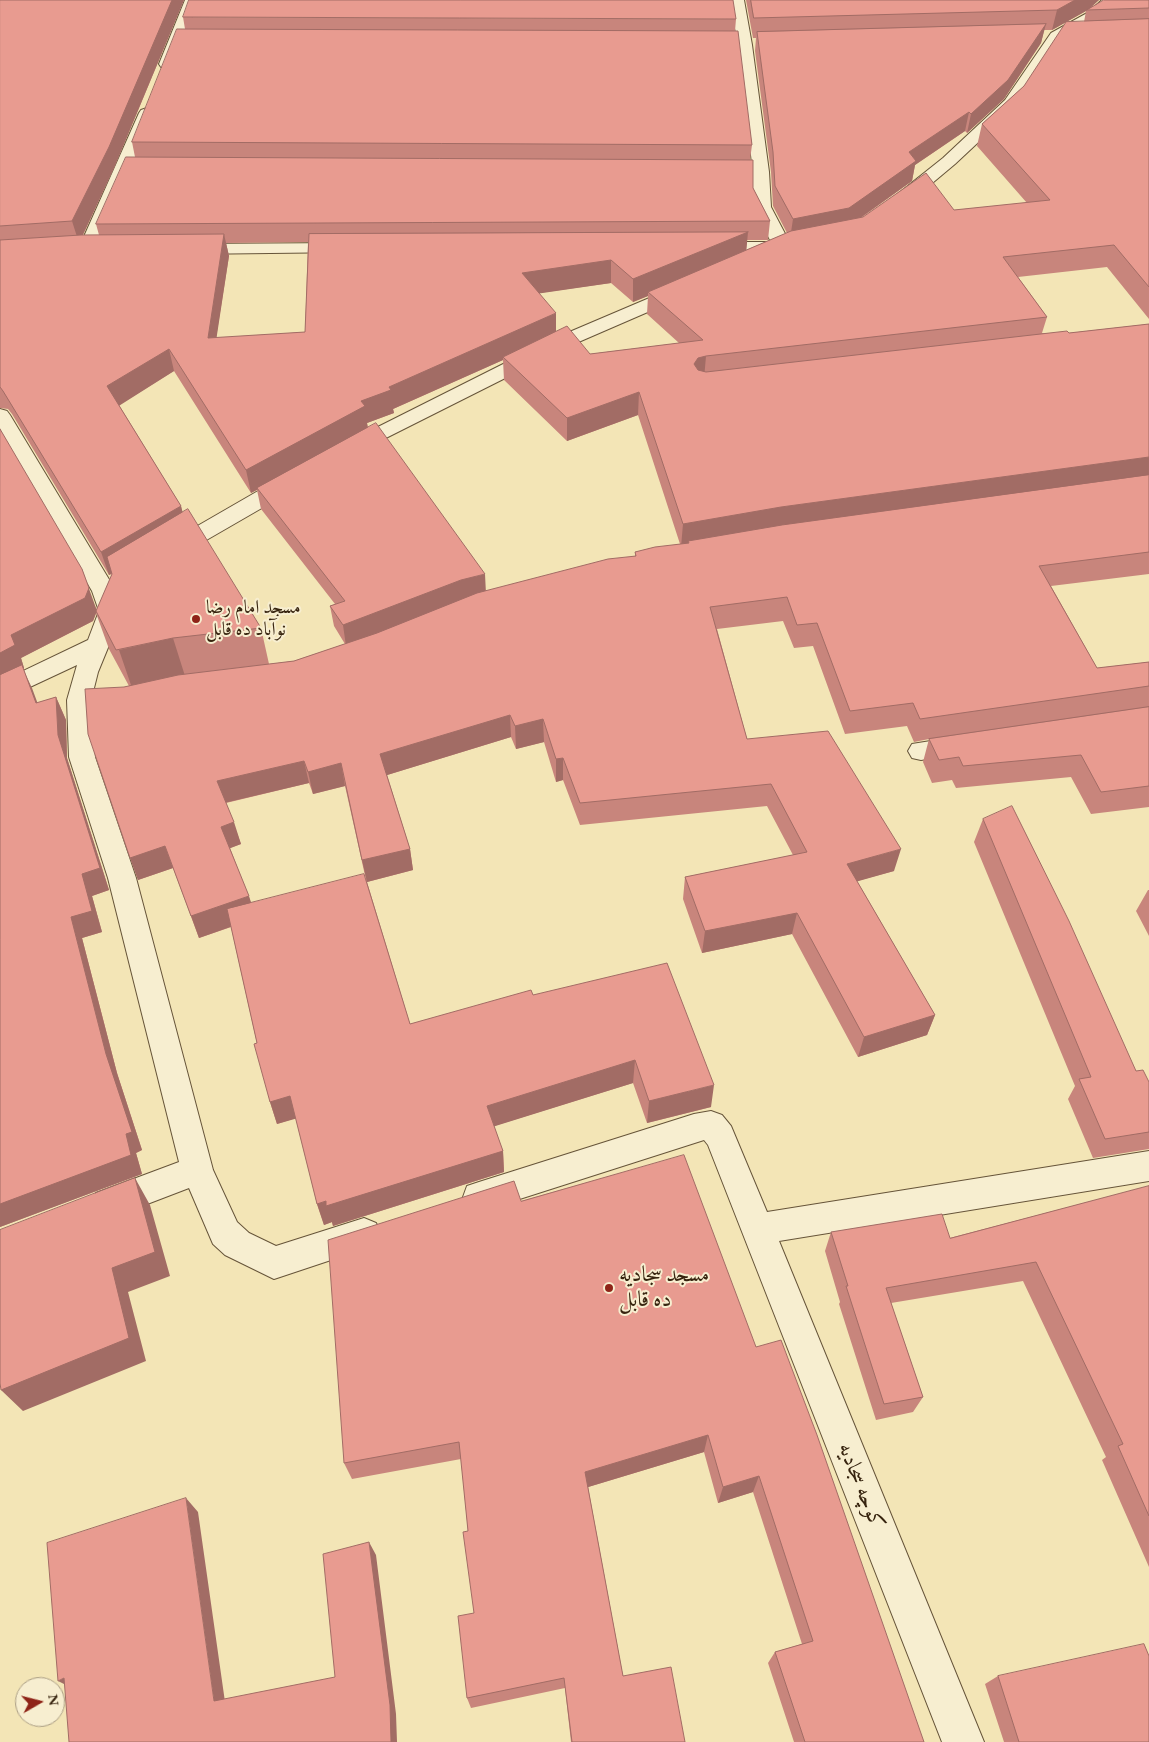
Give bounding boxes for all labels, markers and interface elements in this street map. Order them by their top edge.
place label: مسجد امام رضا نوآباد ده قابل [206,597,301,641]
marker: مسجد امام رضا نوآباد ده قابل [190,613,202,625]
place label: مسجد سجادیه ده قابل [619,1262,709,1314]
marker: مسجد سجادیه ده قابل [603,1282,615,1294]
street label: کوچه سجادیه [832,1439,890,1533]
north arrow [15,1677,65,1727]
text: N [44,1693,64,1707]

